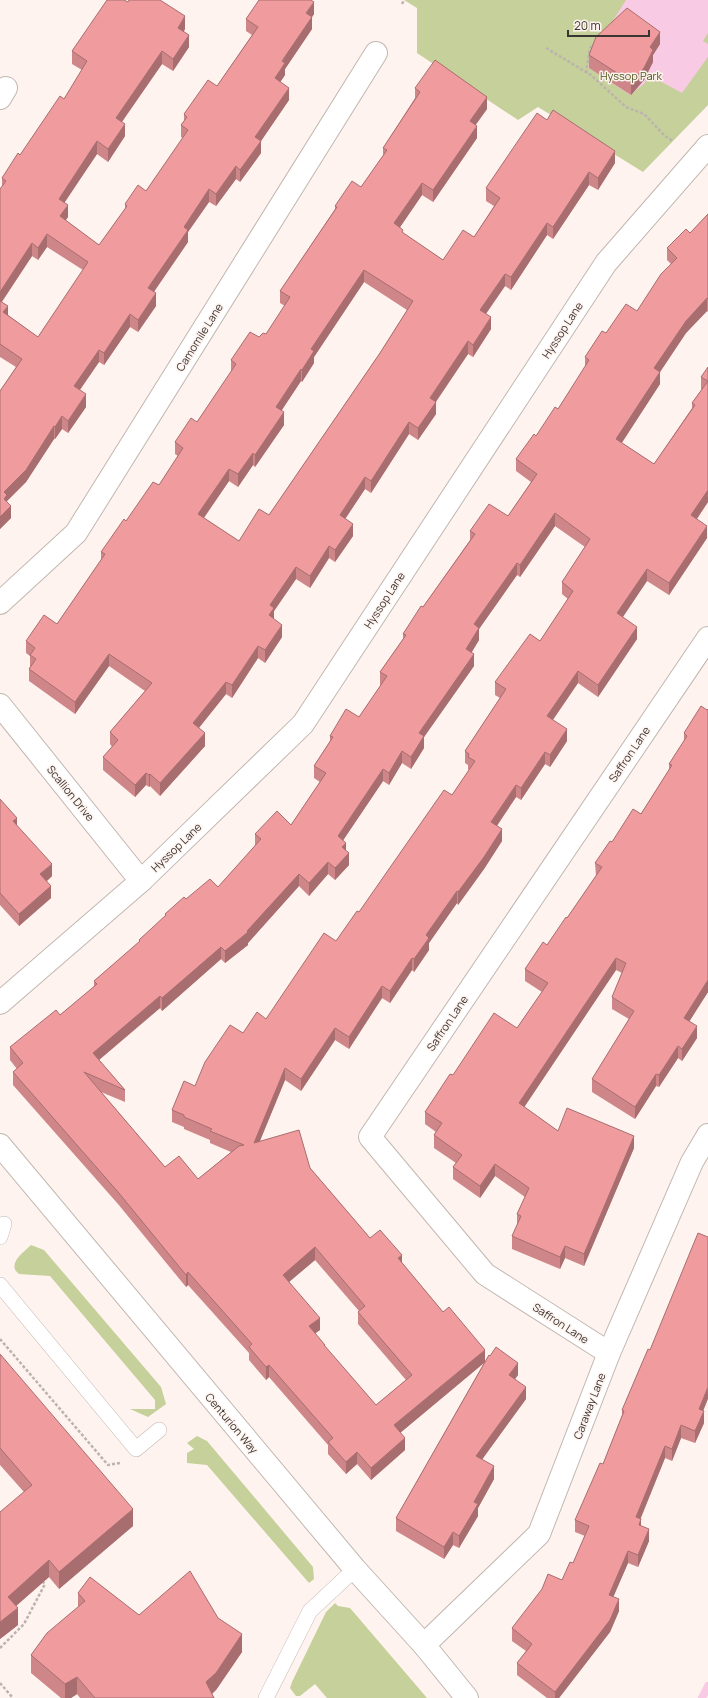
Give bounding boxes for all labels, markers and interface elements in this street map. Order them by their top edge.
scale bar [568,12,649,38]
text: 20 m [574,17,601,34]
park label: Hyssop Park [600,68,663,83]
street label: Hyssop Lane [538,298,586,361]
street label: Camomile Lane [172,300,226,374]
street label: Hyssop Lane [360,568,408,631]
street label: Saffron Lane [605,723,653,785]
street label: Scallion Drive [44,762,98,824]
street label: Hyssop Lane [147,819,205,875]
street label: Saffron Lane [423,992,471,1054]
street label: Saffron Lane [530,1299,592,1347]
street label: Caraway Lane [569,1370,609,1441]
street label: Centurion Way [202,1390,262,1457]

